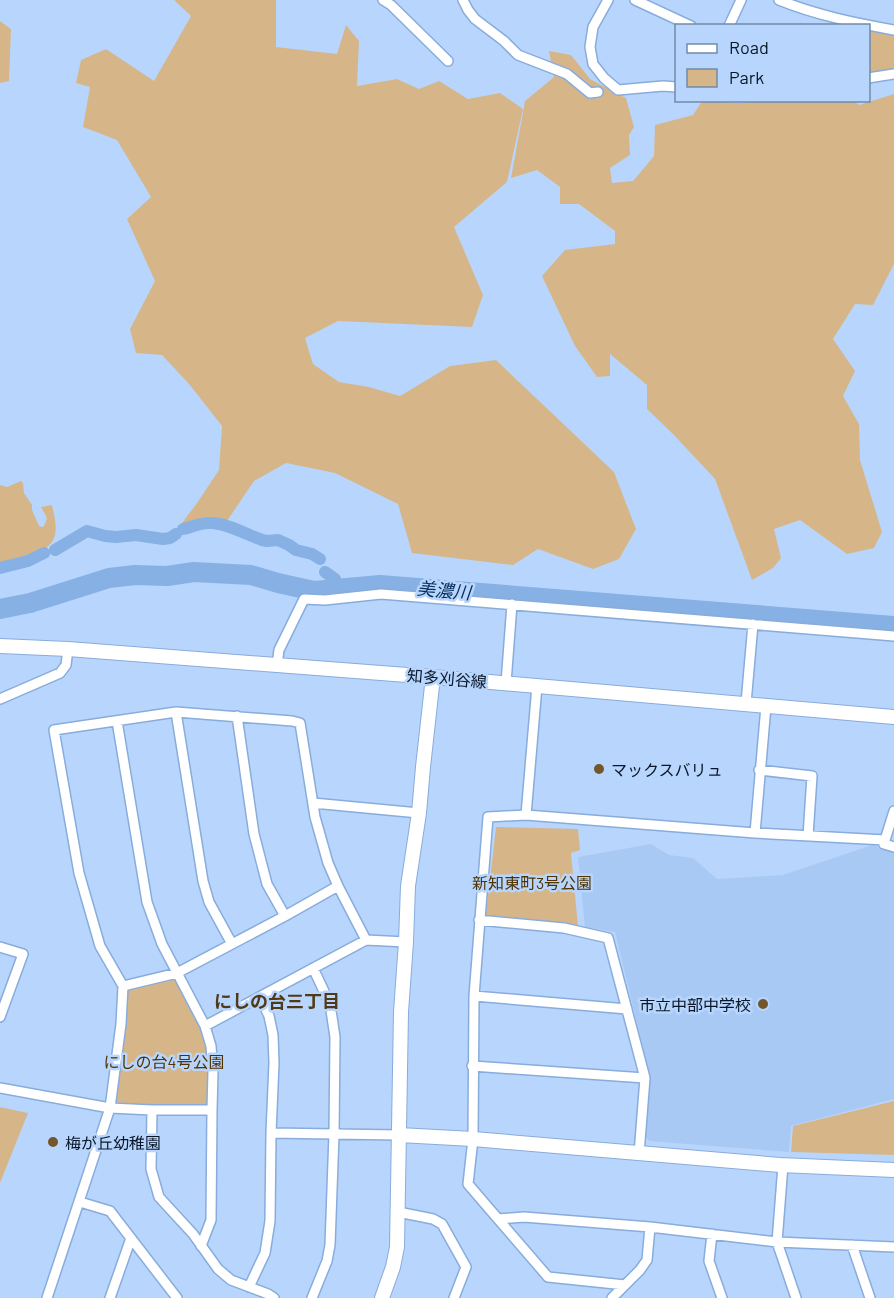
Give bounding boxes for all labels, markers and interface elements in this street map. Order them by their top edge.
legend [675,24,870,102]
text: Road [729,36,769,58]
text: Park [729,66,764,88]
water label: 美濃川 [416,577,474,603]
street label: 知多刈谷線 [406,665,488,691]
place label: マックスバリュ [611,760,723,779]
marker: マックスバリュ [592,762,606,776]
park label: 新知東町3号公園 [472,873,592,892]
district label: にしの台三丁目 [214,990,340,1012]
place label: 市立中部中学校 [639,995,751,1014]
marker: 市立中部中学校 [756,997,770,1011]
park label: にしの台4号公園 [104,1052,224,1071]
place label: 梅が丘幼稚園 [65,1133,161,1152]
marker: 梅が丘幼稚園 [46,1135,60,1149]

